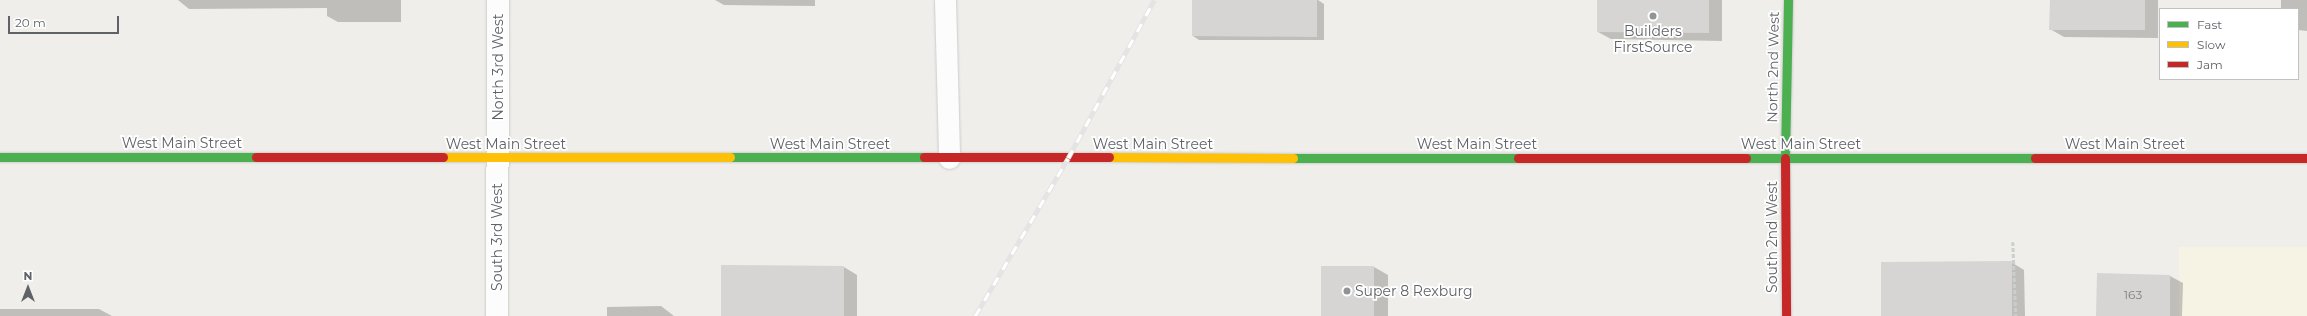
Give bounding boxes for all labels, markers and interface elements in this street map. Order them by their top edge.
scale bar [10,8,121,34]
legend [2159,8,2299,80]
marker: Builders FirstSource [1648,11,1658,21]
street label: North 2nd West [1764,11,1782,123]
street label: North 3rd West [490,13,506,121]
text: 20 m [15,15,46,30]
text: Fast [2197,17,2222,32]
place label: Builders FirstSource [1613,23,1693,56]
text: Slow [2197,37,2226,52]
text: Jam [2197,57,2223,72]
street label: West Main Street [122,135,242,151]
street label: West Main Street [446,136,566,152]
street label: West Main Street [770,136,890,152]
street label: West Main Street [1093,136,1213,152]
street label: West Main Street [1417,136,1537,152]
street label: West Main Street [1741,136,1861,152]
street label: West Main Street [2065,136,2185,152]
street label: South 2nd West [1764,181,1780,293]
street label: South 3rd West [489,183,505,291]
north arrow [8,268,48,308]
text: N [24,269,32,283]
place label: Super 8 Rexburg [1355,283,1473,299]
marker: Super 8 Rexburg [1342,286,1352,296]
house number: 163 [2124,288,2142,302]

